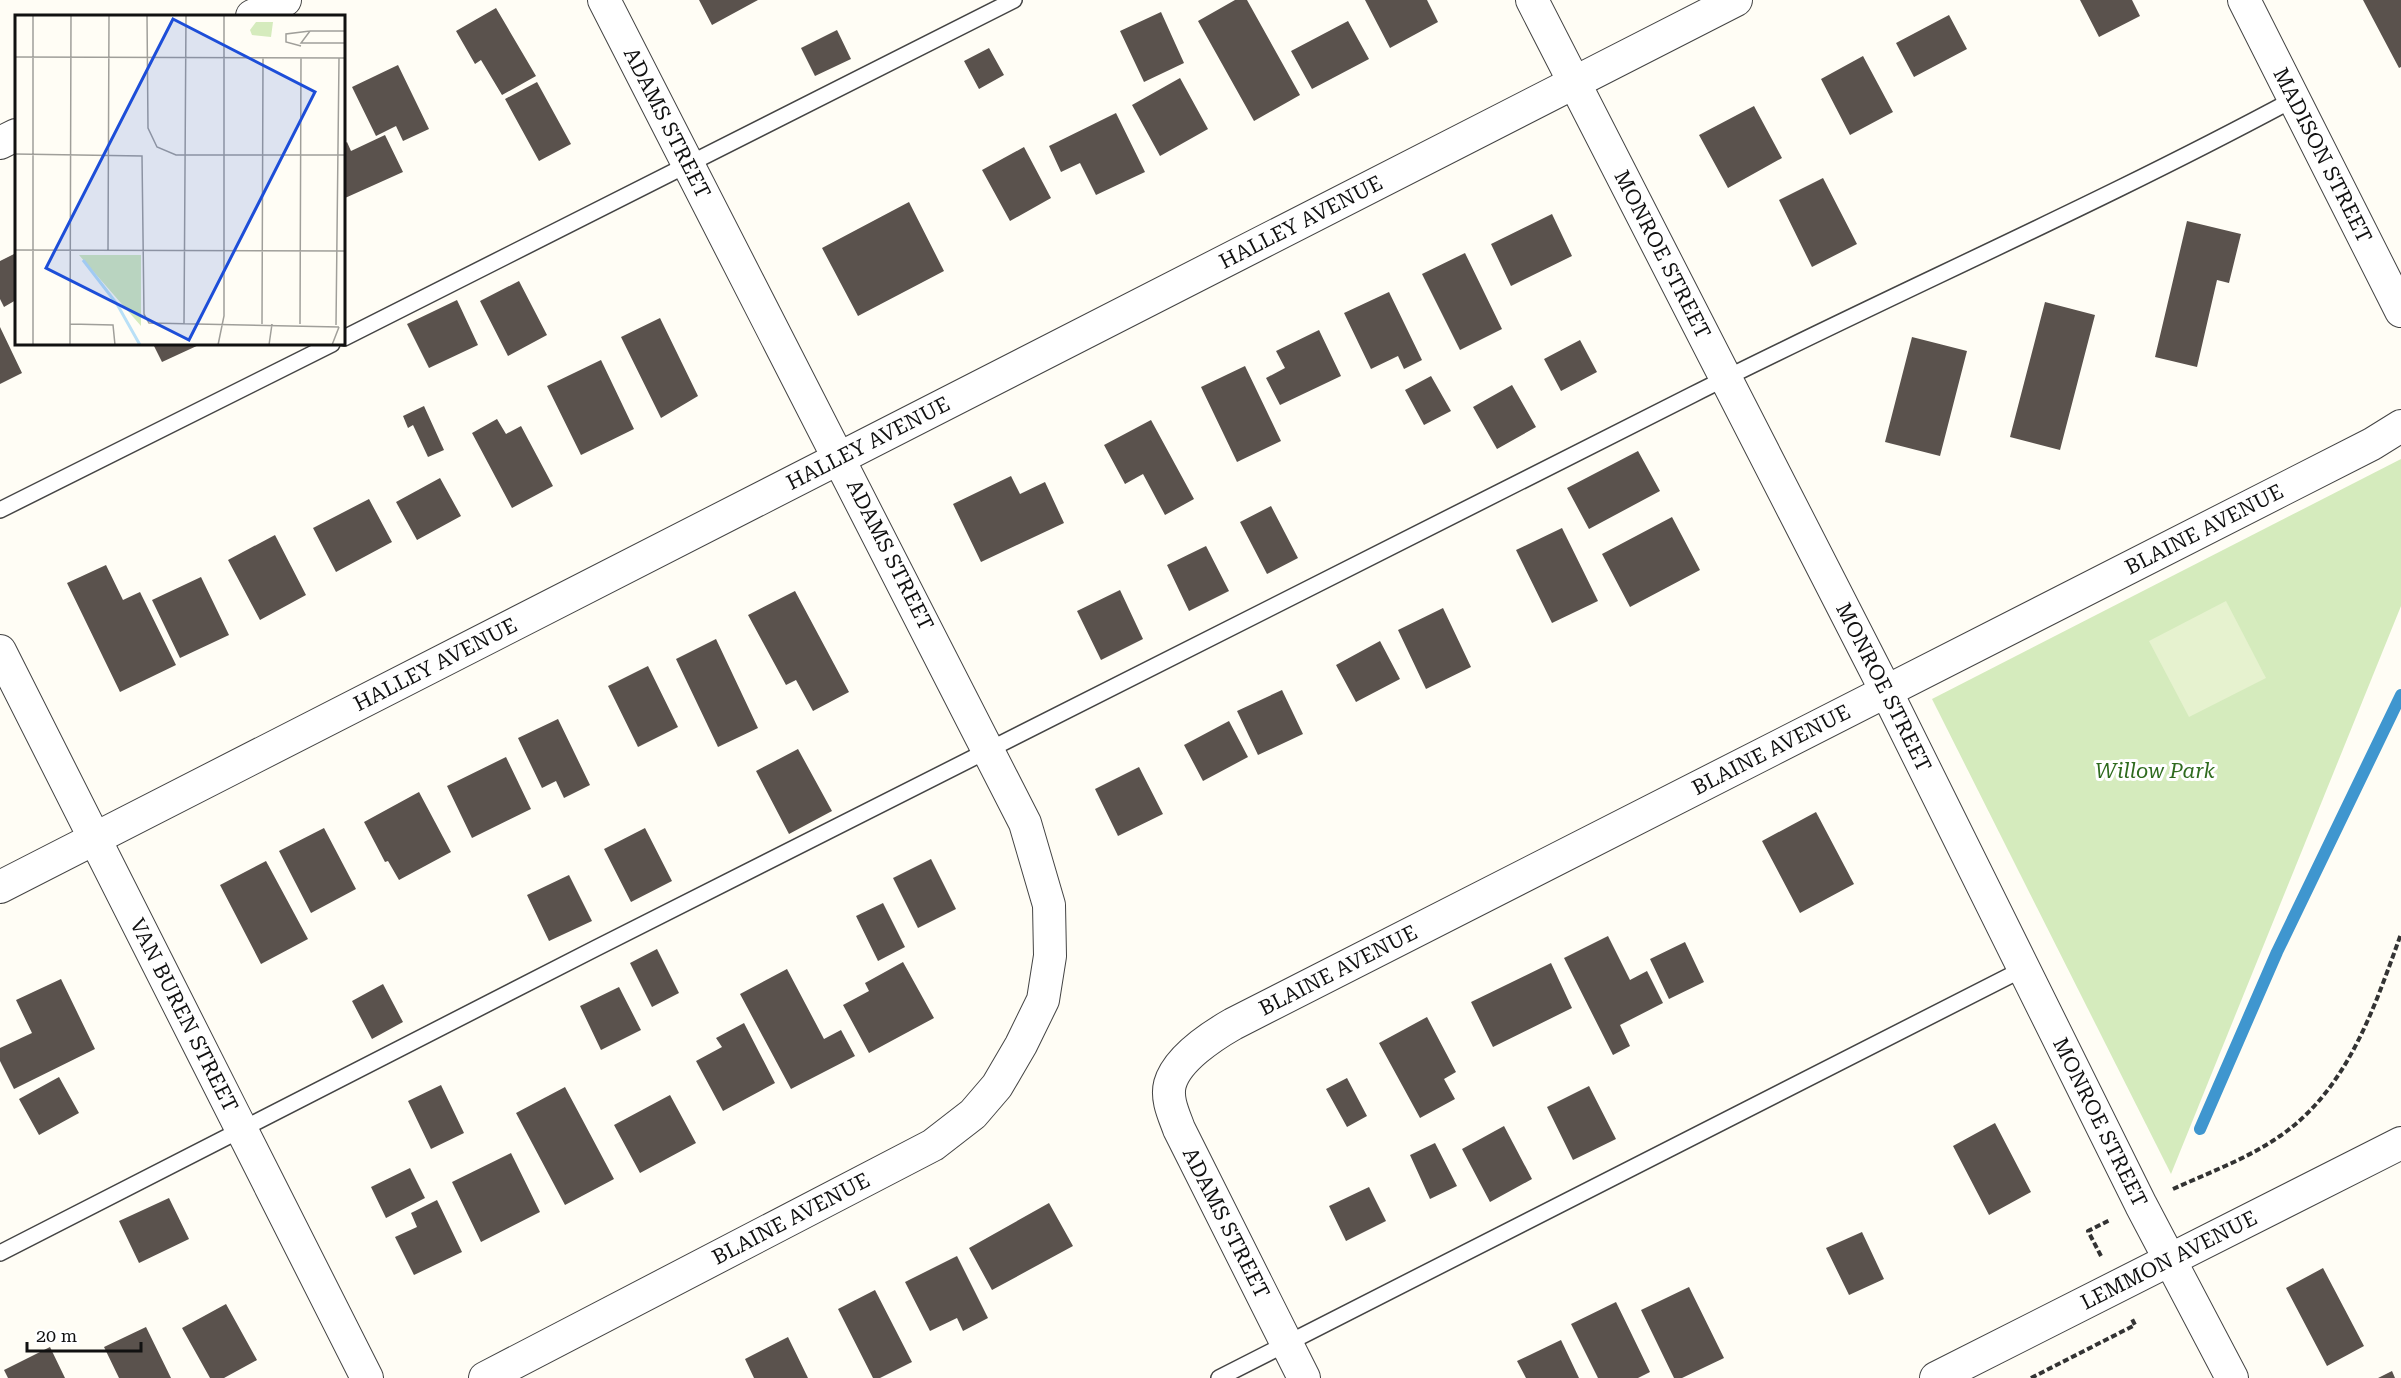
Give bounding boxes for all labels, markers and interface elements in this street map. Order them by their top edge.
inset map [15,15,345,345]
street label: ADAMS STREET [619,44,715,202]
street label: MADISON STREET [2268,64,2377,247]
street label: MONROE STREET [1609,166,1715,343]
street label: HALLEY AVENUE [1215,171,1387,274]
street label: HALLEY AVENUE [783,392,954,495]
street label: ADAMS STREET [842,476,938,634]
street label: BLAINE AVENUE [2121,479,2287,580]
street label: MONROE STREET [1831,599,1936,776]
street label: HALLEY AVENUE [350,613,521,716]
street label: BLAINE AVENUE [1688,700,1854,800]
park label: Willow Park [2095,759,2216,783]
street label: VAN BUREN STREET [125,915,243,1116]
street label: BLAINE AVENUE [1255,920,1421,1021]
street label: MONROE STREET [2048,1034,2152,1211]
street label: ADAMS STREET [1178,1144,1274,1302]
street label: BLAINE AVENUE [708,1168,874,1270]
street label: LEMMON AVENUE [2077,1206,2261,1315]
scale bar [27,1315,141,1353]
text: 20 m [36,1325,77,1346]

